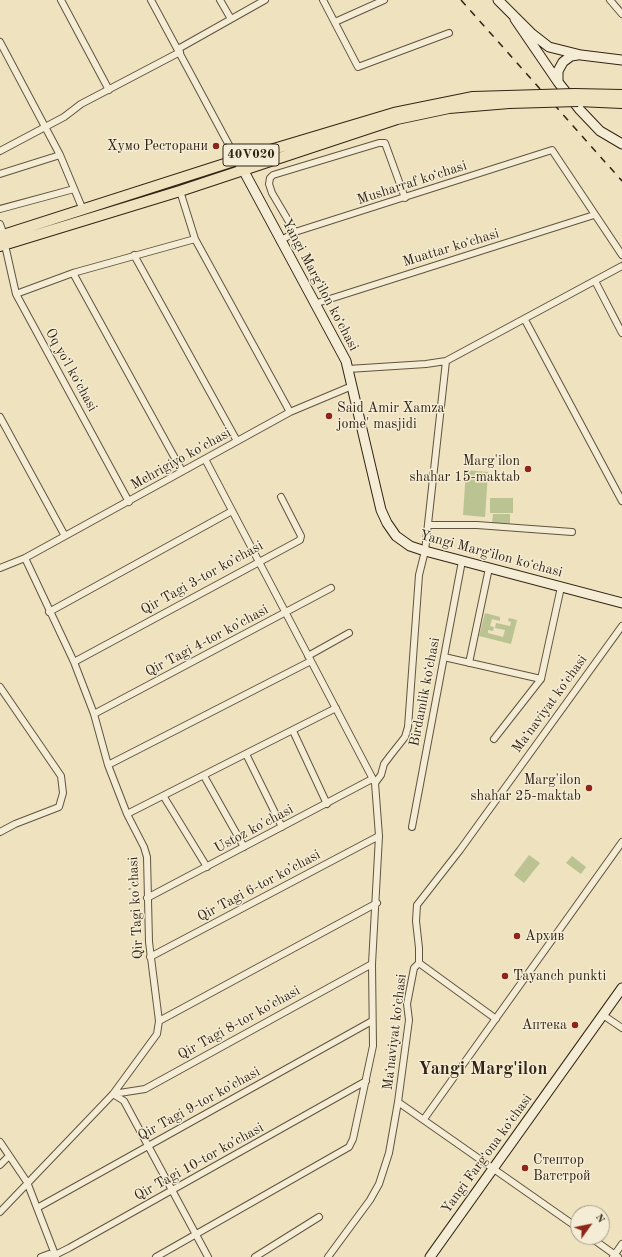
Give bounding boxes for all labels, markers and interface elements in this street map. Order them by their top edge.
place label: Хумо Ресторани [107,138,208,154]
marker: Хумо Ресторани [211,141,221,151]
road number: 40V020 [223,144,279,166]
street label: Musharraf koʻchasi [355,157,469,209]
street label: Yangi Margʻilon koʻchasi [278,216,362,354]
street label: Muattar koʻchasi [401,225,501,271]
street label: Oq yoʻl koʻchasi [41,325,101,415]
place label: Said Amir Xamza jome' masjidi [337,400,444,432]
marker: Said Amir Xamza jome' masjidi [324,411,334,421]
street label: Mehrigiyo ko'chasi [128,424,234,494]
place label: Marg'ilon shahar 15-maktab [409,453,520,486]
marker: Marg'ilon shahar 15-maktab [523,464,533,474]
street label: Yangi Margʻilon koʻchasi [418,527,564,581]
street label: Qir Tagi 3-tor koʼchasi [138,537,266,619]
street label: Qir Tagi 4-tor koʼchasi [143,601,271,681]
street label: Birdamlik koʻchasi [406,636,444,748]
street label: Maʻnaviyat koʻchasi [509,652,591,756]
place label: Marg'ilon shahar 25-maktab [470,772,581,804]
marker: Marg'ilon shahar 25-maktab [584,783,594,793]
street label: Ustoz ko'chasi [212,801,296,857]
street label: Qir Tagi 6-tor koʼchasi [195,846,323,926]
street label: Qir Tagi ko'chasi [125,856,147,960]
place label: Архив [525,928,564,944]
marker: Архив [512,931,522,941]
place label: Tayanch punkti [513,968,606,984]
marker: Tayanch punkti [500,971,510,981]
street label: Maʻnaviyat koʻchasi [380,973,410,1091]
street label: Qir Tagi 8-tor koʼchasi [175,982,303,1064]
place label: Аптека [522,1017,567,1033]
marker: Аптека [570,1020,580,1030]
district label: Yangi Marg'ilon [419,1058,547,1080]
street label: Qir Tagi 9-tor koʼchasi [135,1063,263,1145]
street label: Yangi Fargʻona koʻchasi [438,1091,536,1217]
street label: Qir Tagi 10-tor koʼchasi [131,1119,267,1205]
place label: Стептор Ватстрой [533,1152,591,1184]
marker: Стептор Ватстрой [520,1163,530,1173]
north arrow [570,1205,610,1245]
text: N [593,1212,607,1225]

